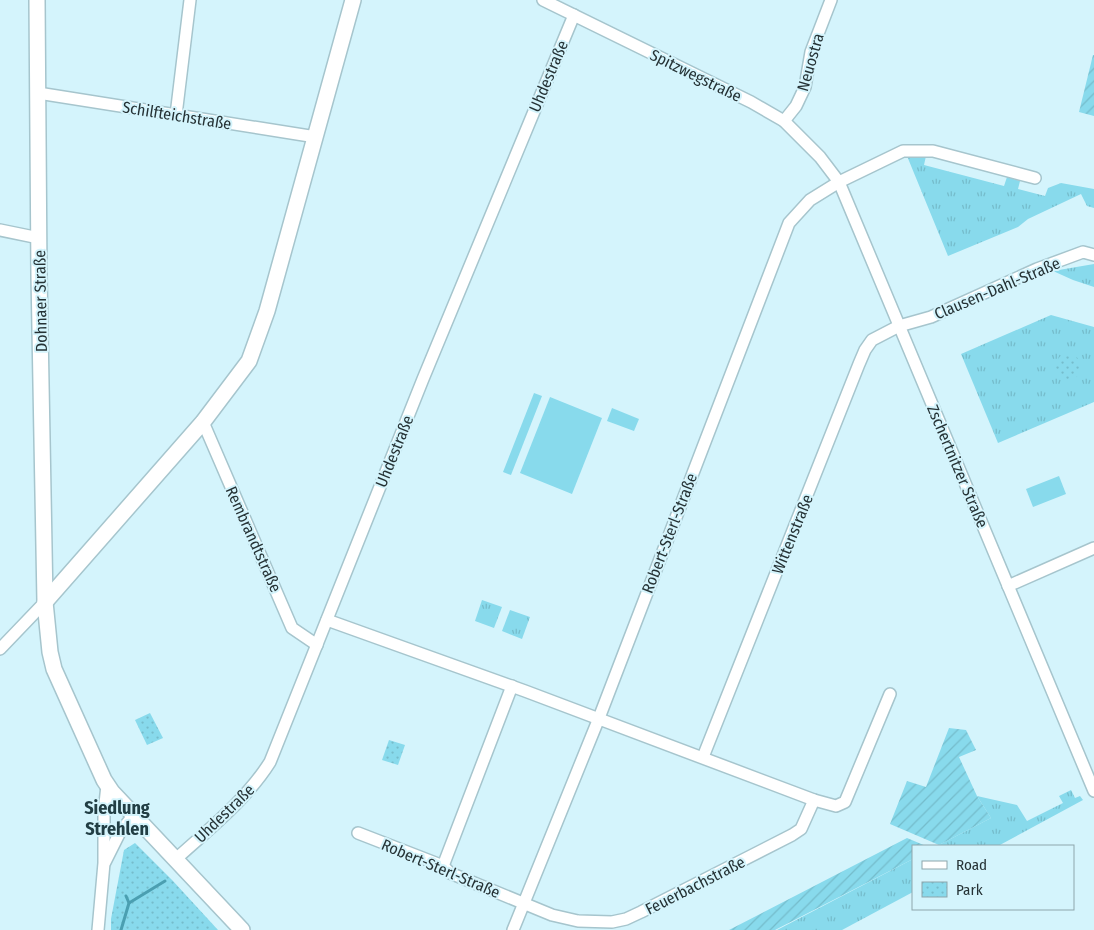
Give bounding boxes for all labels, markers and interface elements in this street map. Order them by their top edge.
street label: Neuostra [793,31,828,93]
street label: Uhdestraße [525,38,572,115]
street label: Spitzwegstraße [647,45,745,106]
street label: Schilfteichstraße [121,98,233,133]
street label: Dohnaer Straße [30,250,51,352]
street label: Clausen-Dahl-Straße [931,253,1063,324]
street label: Zschertnitzer Straße [923,402,992,531]
street label: Uhdestraße [371,412,417,490]
street label: Robert-Sterl-Straße [638,470,701,596]
street label: Rembrandtstraße [222,483,285,595]
street label: Wittenstraße [768,492,817,577]
street label: Uhdestraße [190,780,258,847]
district label: Siedlung Strehlen [84,797,150,840]
street label: Robert-Sterl-Straße [379,835,503,902]
legend [912,845,1074,910]
street label: Feuerbachstraße [642,852,748,919]
text: Road [956,856,987,874]
text: Park [956,881,983,899]

